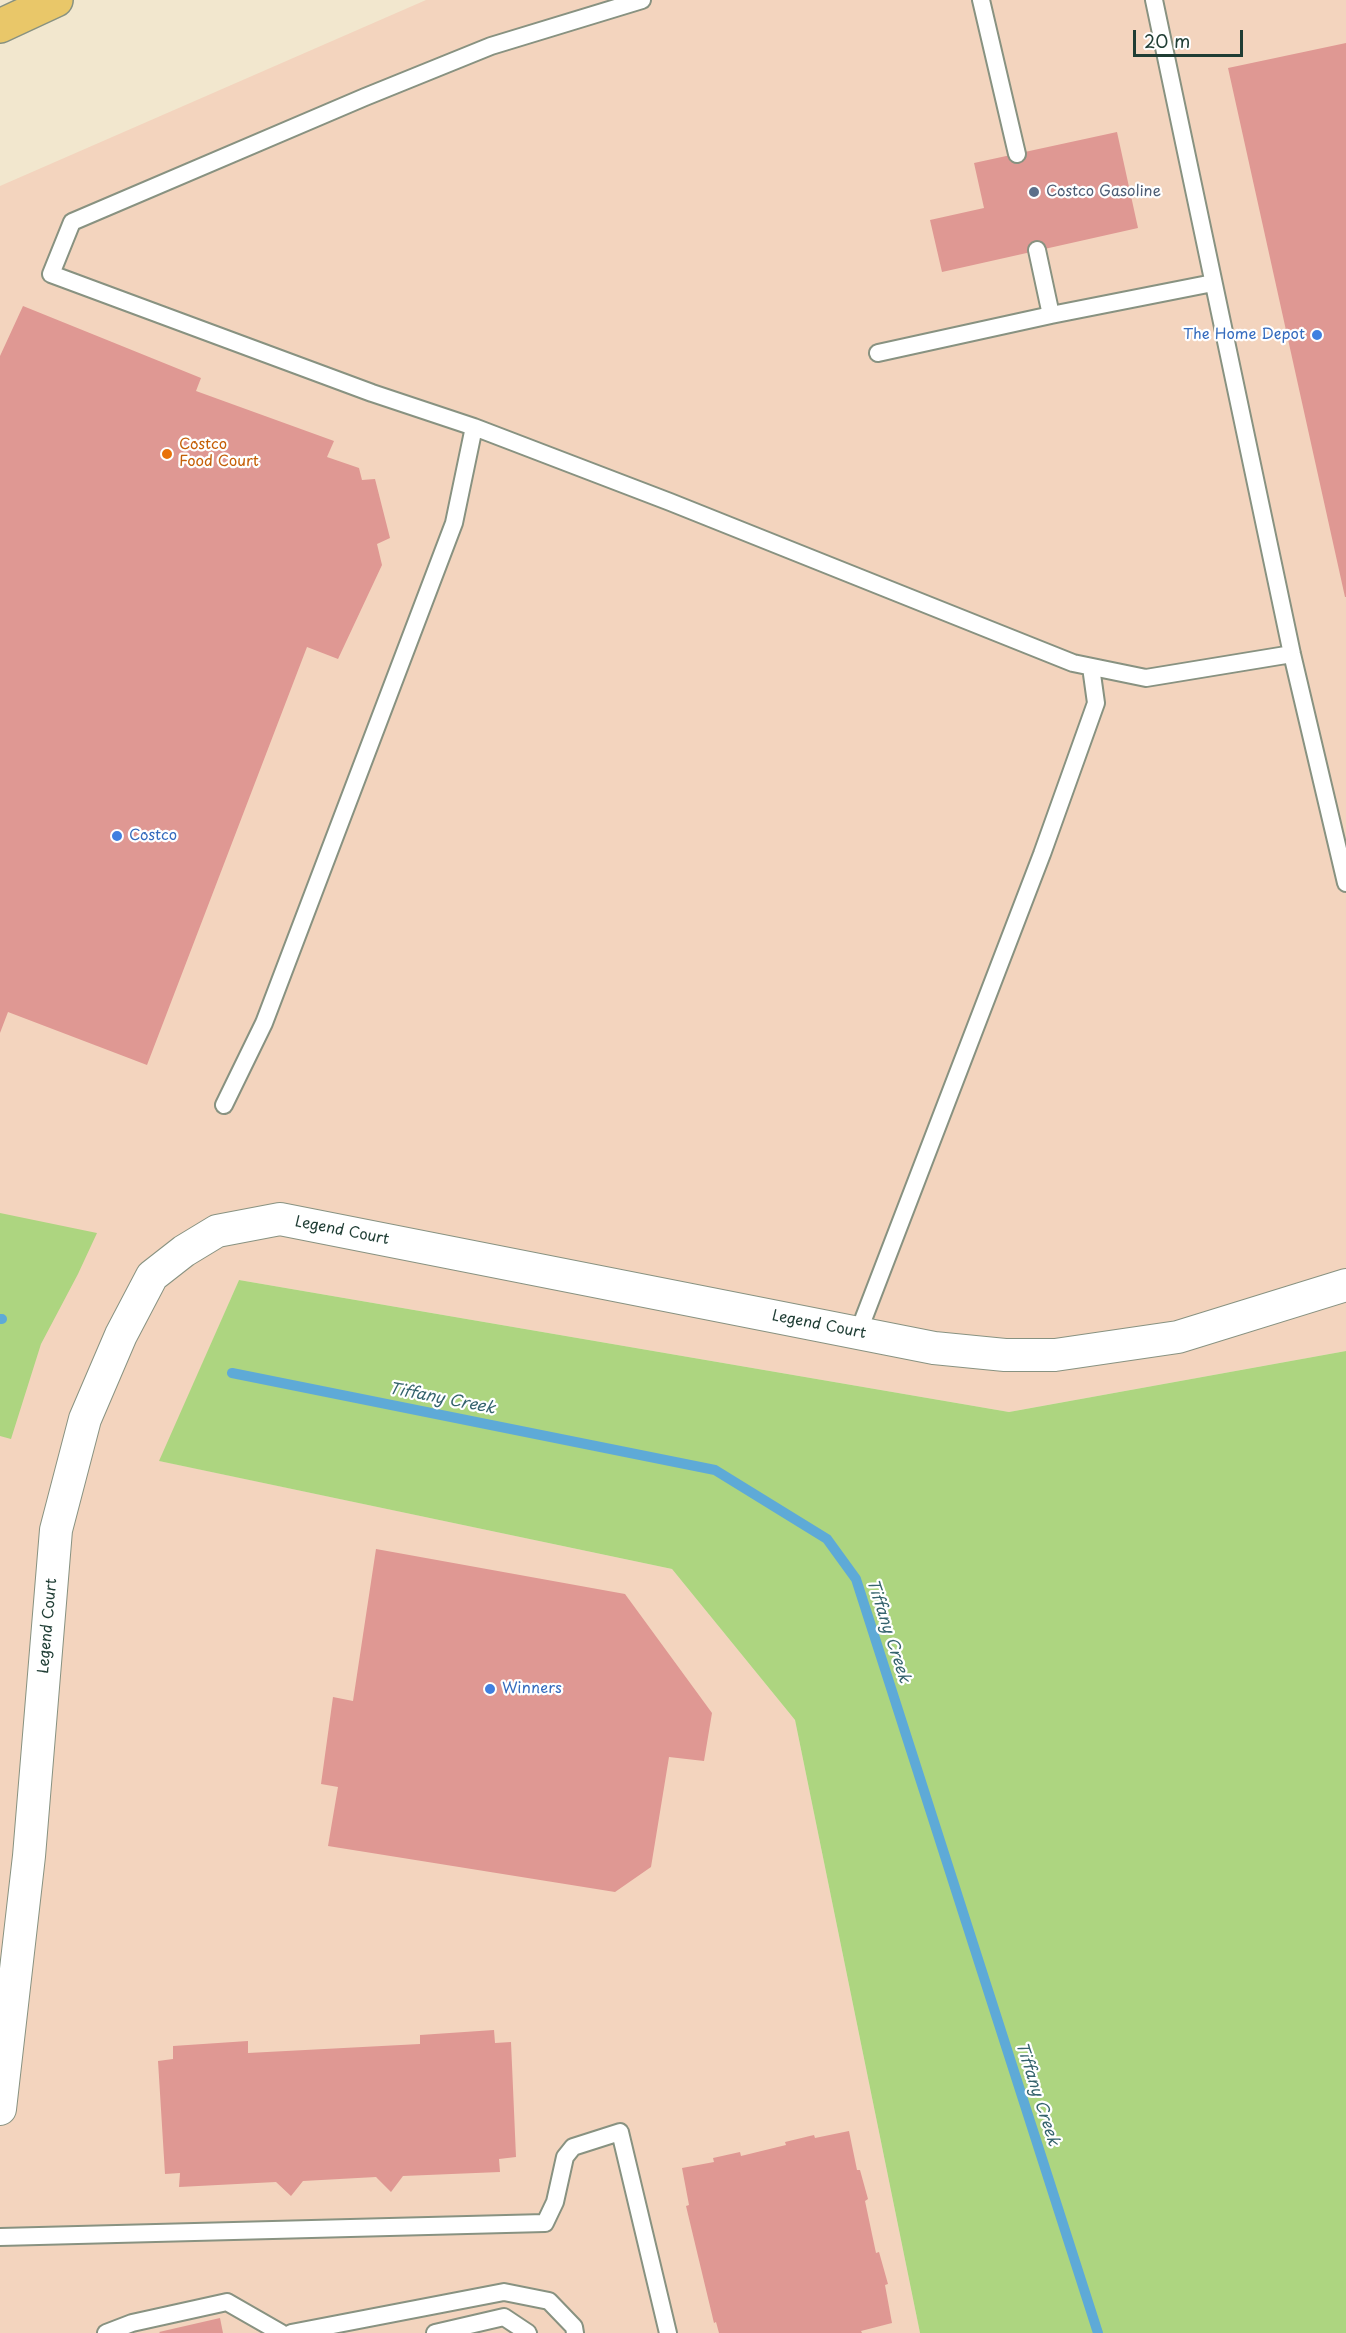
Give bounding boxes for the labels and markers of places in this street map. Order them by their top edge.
place label: Costco Gasoline [1046,183,1161,201]
marker: Costco Gasoline [1027,185,1041,199]
place label: The Home Depot [1183,326,1305,344]
marker: The Home Depot [1310,328,1324,342]
place label: Costco Food Court [179,436,259,471]
marker: Costco Food Court [160,447,174,461]
place label: Costco [129,827,177,845]
marker: Costco [110,829,124,843]
place label: Winners [502,1680,562,1698]
marker: Winners [483,1682,497,1696]

